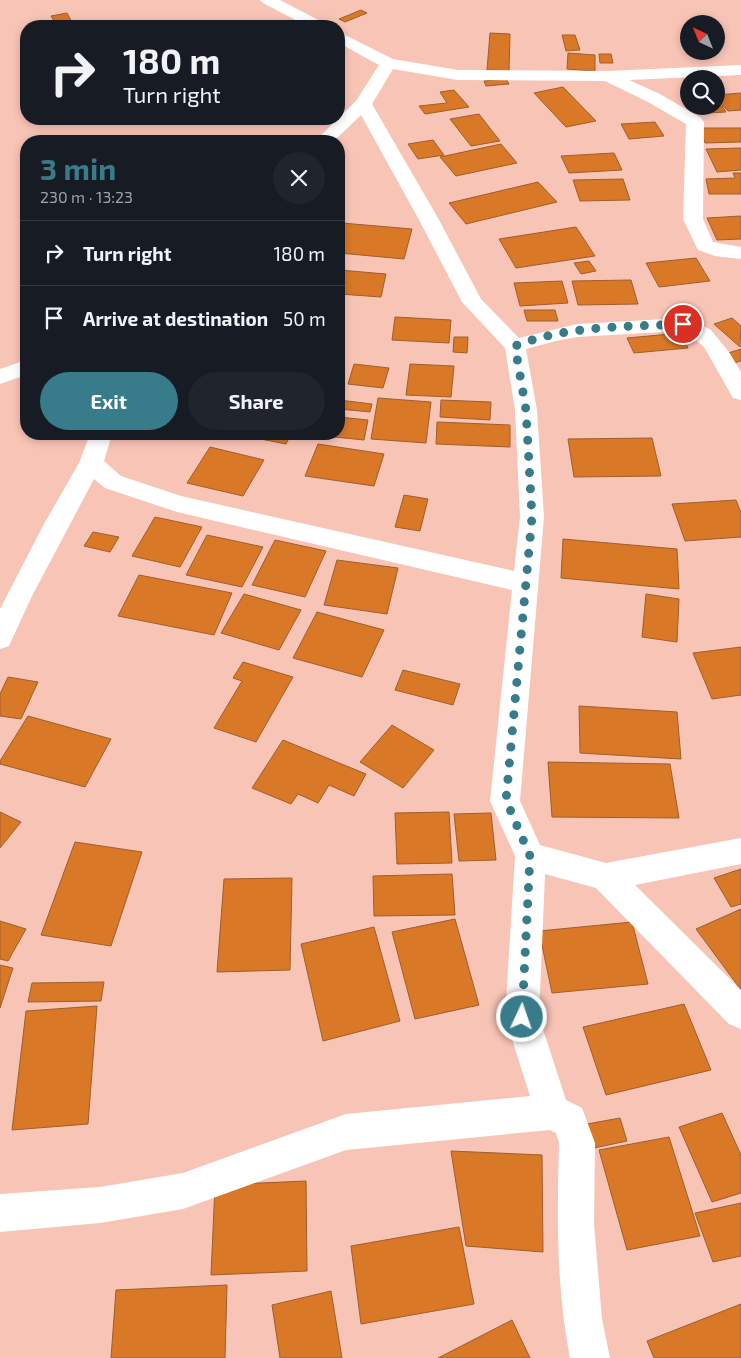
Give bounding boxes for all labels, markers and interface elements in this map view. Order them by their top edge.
north arrow [680,15,725,60]
map controls [680,15,725,115]
text: 180 m [123,39,220,81]
icon: right [40,40,105,105]
button: search [680,70,725,115]
text: Turn right [123,81,221,107]
text: 3 min [40,150,116,186]
button: close [273,152,325,204]
text: 230 m · 13:23 [40,187,133,206]
icon: right [40,239,68,267]
text: Turn right [83,242,171,265]
text: 180 m [274,242,325,265]
pin [662,303,704,345]
icon: arrive [40,304,68,332]
text: Arrive at destination [83,307,268,330]
text: 50 m [283,307,326,330]
icon: arrive [669,310,697,338]
button: Exit [40,372,178,430]
button: Share [188,372,325,430]
position arrow [495,990,547,1042]

